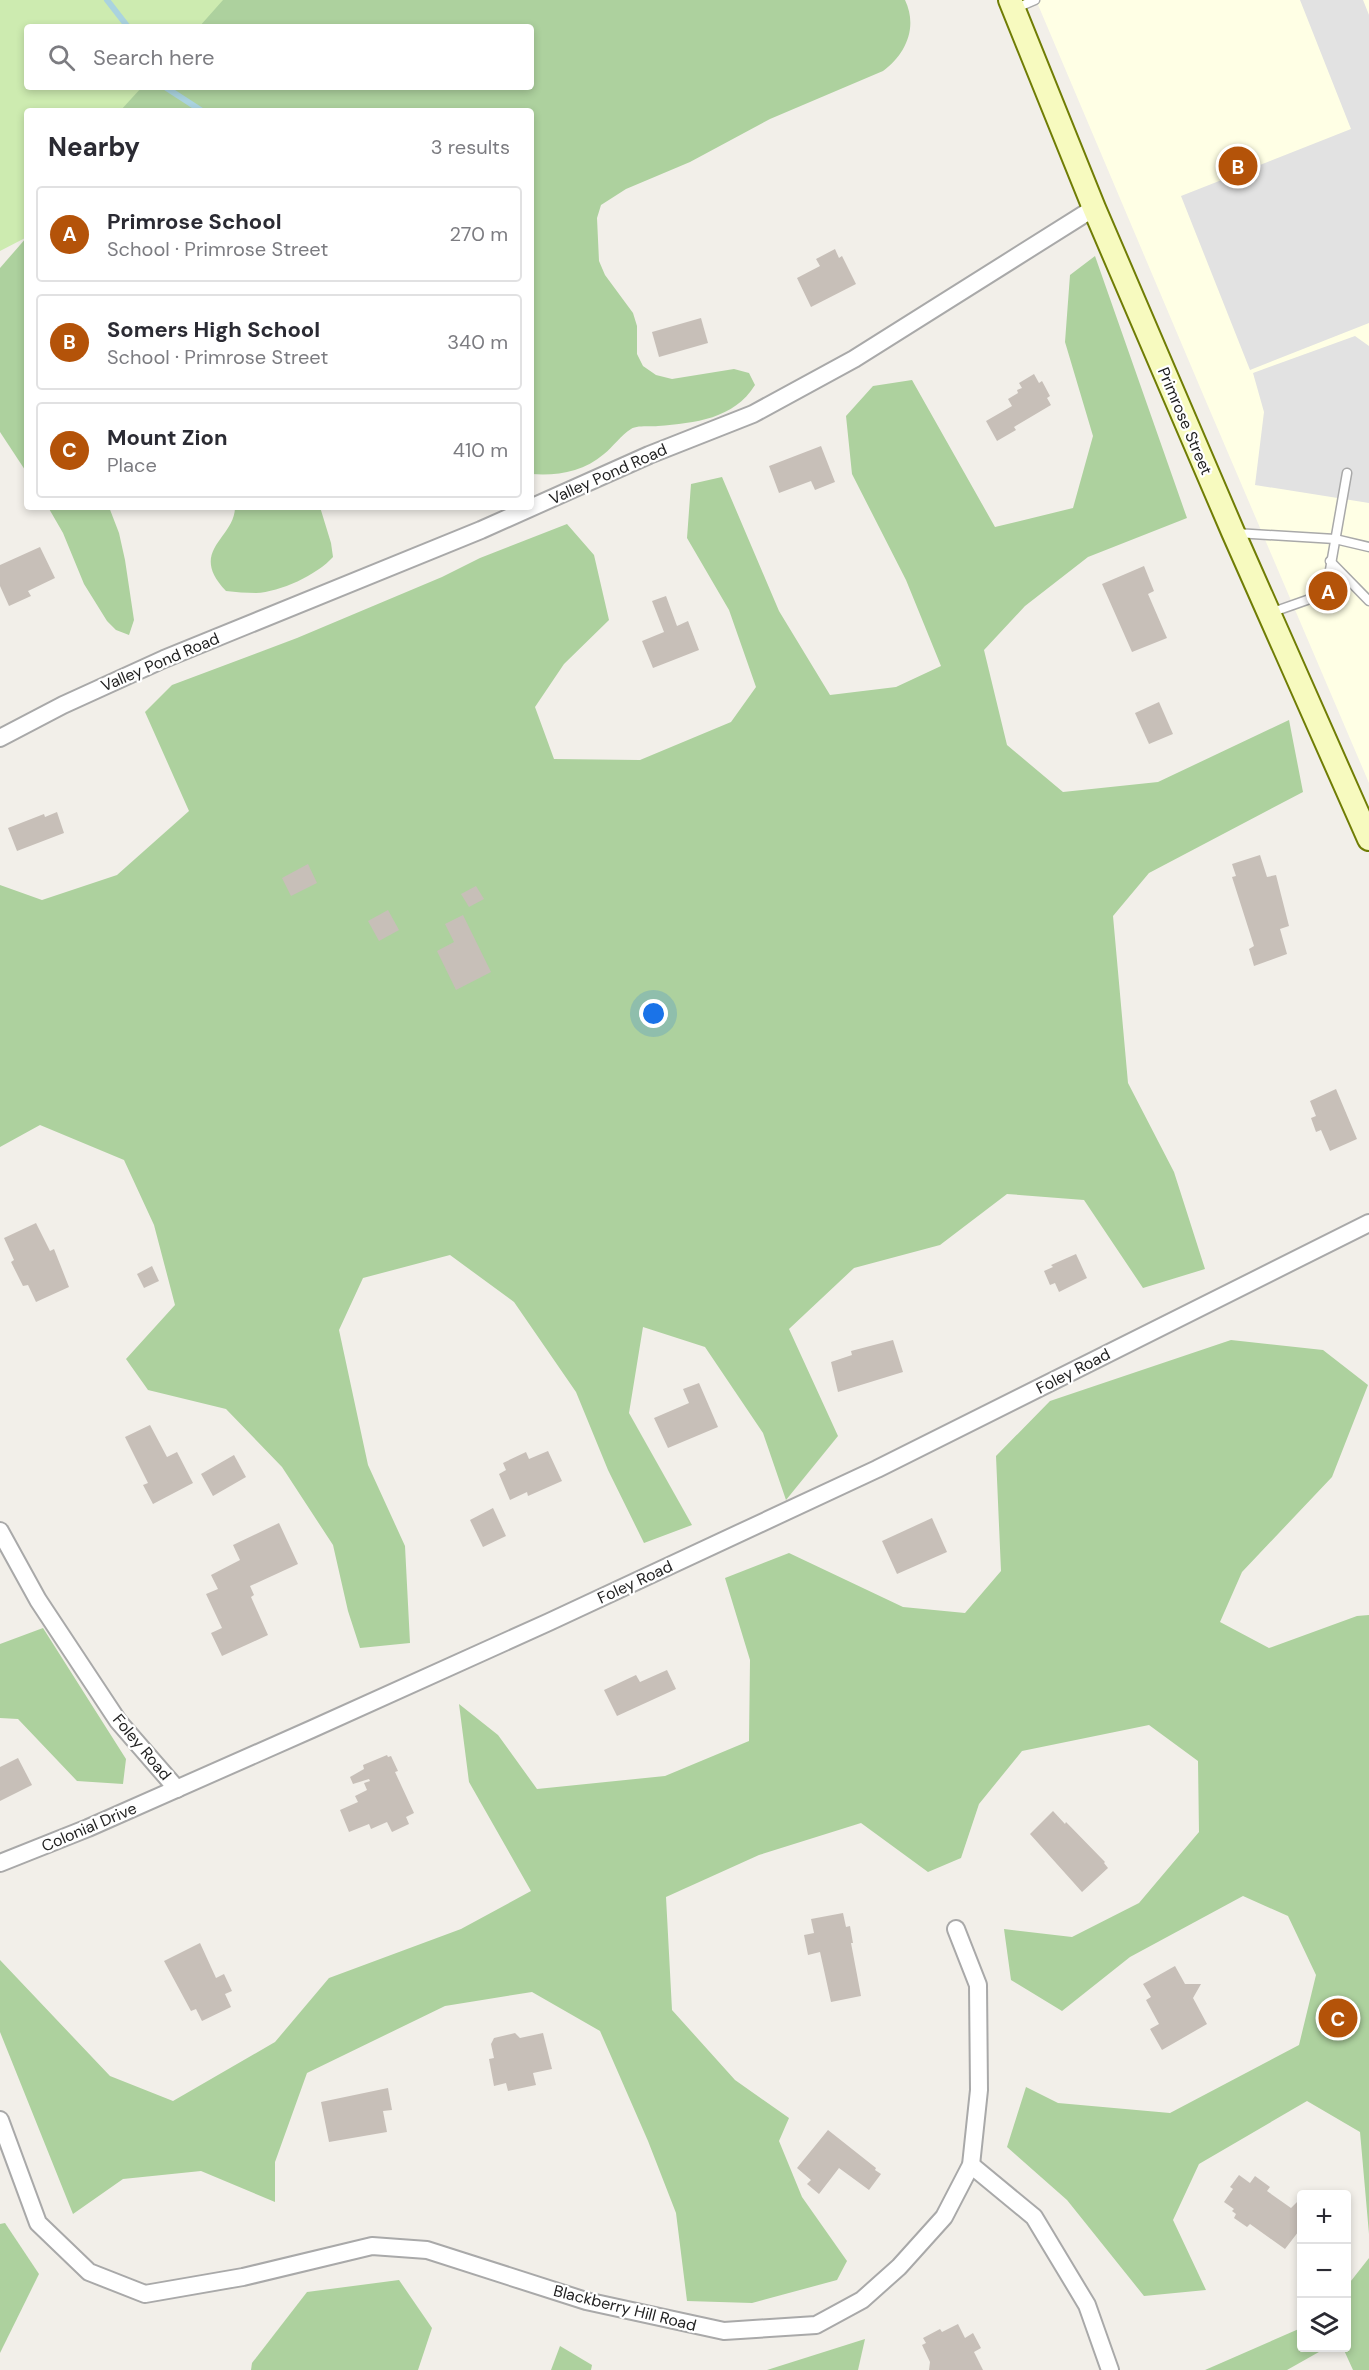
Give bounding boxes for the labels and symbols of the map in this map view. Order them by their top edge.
pin: B [1218,144,1258,188]
street label: Primrose Street [1153,364,1217,478]
street label: Valley Pond Road [546,439,670,509]
pin: A [1308,568,1348,614]
street label: Valley Pond Road [98,628,222,696]
your location [639,999,668,1028]
street label: Foley Road [1032,1343,1114,1399]
street label: Foley Road [594,1555,676,1609]
street label: Foley Road [108,1709,176,1785]
street label: Colonial Drive [38,1798,140,1856]
pin: C [1318,1996,1358,2040]
street label: Blackberry Hill Road [551,2280,699,2336]

